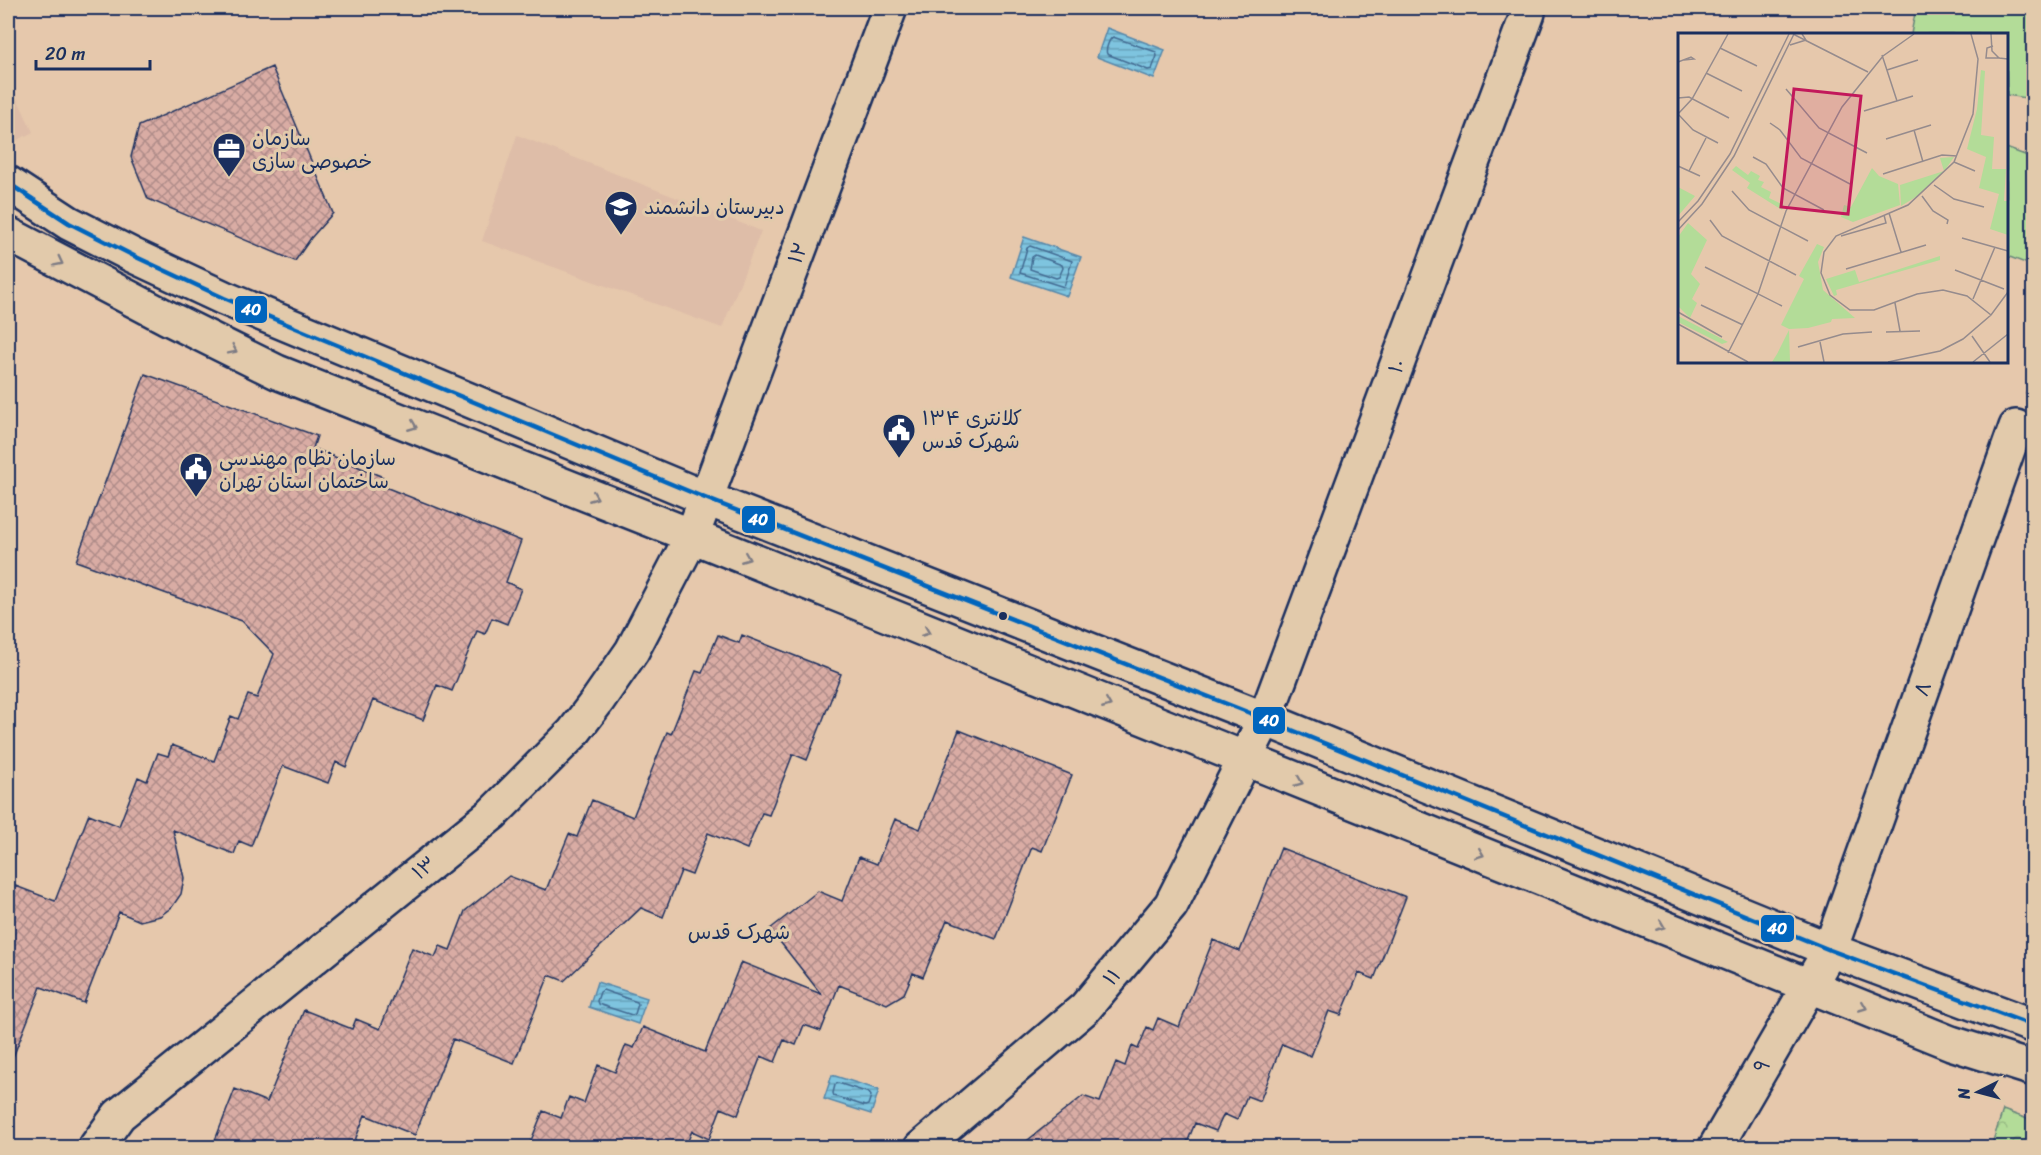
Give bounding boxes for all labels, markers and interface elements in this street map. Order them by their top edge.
scale bar [36,33,150,71]
inset map [1678,33,2008,363]
text: 20 m [45,38,85,70]
place label: سازمان خصوصی سازی [252,121,372,179]
office icon: سازمان خصوصی سازی [211,131,247,178]
school or university icon: دبیرستان دانشمند [603,189,639,236]
place label: دبیرستان دانشمند [644,190,785,225]
street label: ۱۲ [778,237,818,269]
one-way arrow [53,255,63,266]
line badge: 40 [234,295,268,324]
text: 40 [240,295,261,324]
one-way arrow [227,343,238,355]
street label: ۱۰ [1378,354,1416,378]
place label: کلانتری ۱۳۴ شهرک قدس [922,401,1022,459]
public building icon: کلانتری ۱۳۴ شهرک قدس [881,412,917,459]
one-way arrow [407,418,417,431]
place label: سازمان نظام مهندسی ساختمان استان تهران [219,441,396,499]
public building icon: سازمان نظام مهندسی ساختمان استان تهران [178,451,214,498]
one-way arrow [588,490,599,502]
line badge: 40 [741,505,776,534]
text: 40 [747,505,768,534]
one-way arrow [739,551,750,563]
unlabelled marker [997,610,1009,622]
one-way arrow [921,624,931,637]
street label: ۸ [1904,676,1942,702]
one-way arrow [1101,697,1112,709]
line badge: 40 [1252,706,1286,735]
text: 40 [1258,706,1279,735]
one-way arrow [1293,774,1303,787]
street label: ۱۳ [404,847,444,889]
one-way arrow [1473,847,1484,859]
district label: شهرک قدس [688,913,790,951]
line badge: 40 [1760,914,1795,943]
text: 40 [1766,914,1787,943]
one-way arrow [1655,919,1666,931]
street label: ۱۱ [1094,960,1130,994]
one-way arrow [1857,1000,1868,1012]
street label: ۹ [1744,1052,1780,1080]
north arrow [1948,1062,2008,1122]
text: N [1948,1086,1979,1102]

